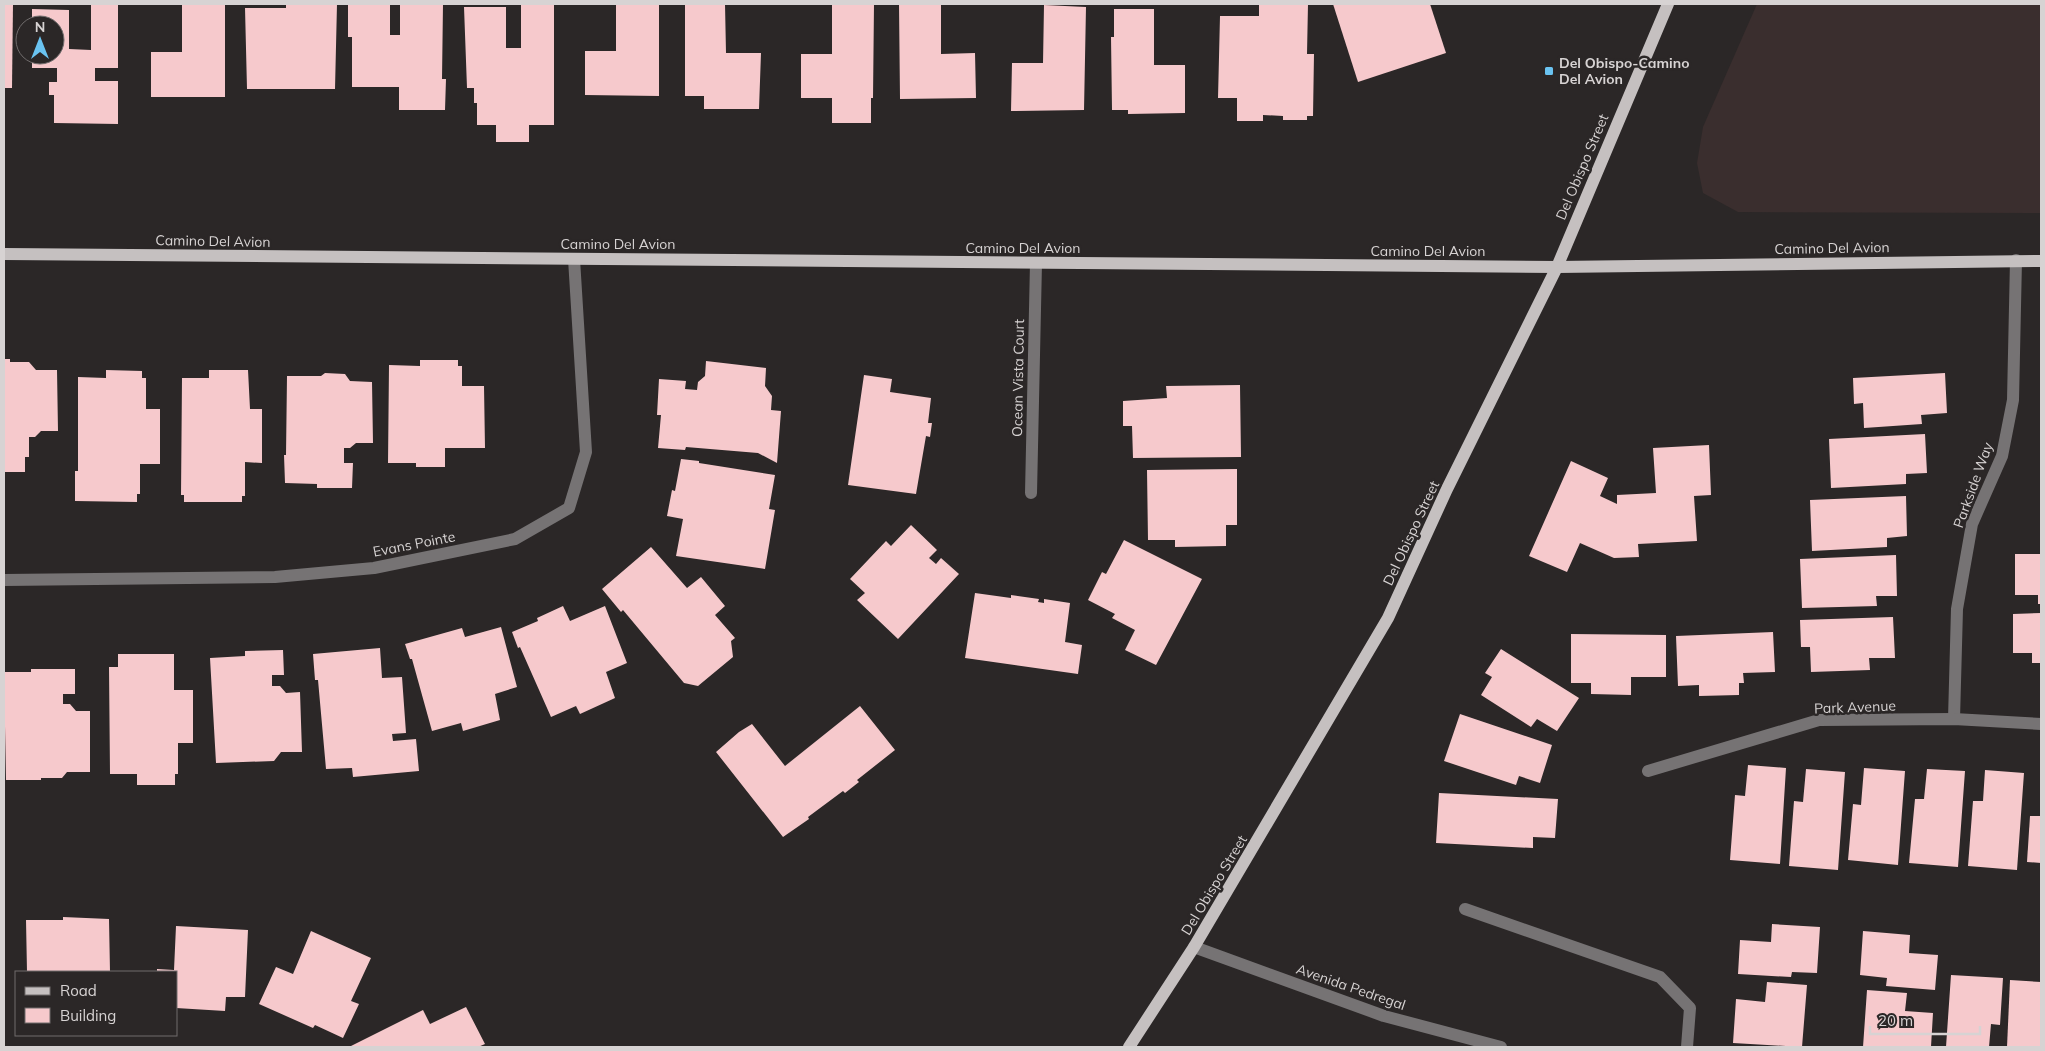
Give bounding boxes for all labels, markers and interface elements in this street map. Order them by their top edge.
north arrow [15,15,65,65]
text: N [35,18,45,36]
place label: Del Obispo-Camino Del Avion [1559,54,1690,88]
marker: Del Obispo-Camino Del Avion [1543,65,1555,77]
street label: Del Obispo Street [1552,111,1612,223]
street label: Camino Del Avion [155,231,271,251]
street label: Camino Del Avion [560,235,676,253]
street label: Camino Del Avion [1774,238,1890,258]
street label: Camino Del Avion [965,239,1081,257]
street label: Camino Del Avion [1370,242,1486,260]
street label: Ocean Vista Court [1008,319,1028,437]
street label: Parkside Way [1949,439,1997,530]
street label: Del Obispo Street [1379,478,1443,588]
street label: Evans Pointe [371,527,457,561]
street label: Park Avenue [1814,697,1896,717]
street label: Del Obispo Street [1177,832,1251,938]
street label: Avenida Pedregal [1294,960,1408,1014]
legend [15,971,178,1036]
text: Road [60,981,97,1000]
scale bar [1870,1004,1980,1036]
text: Building [60,1006,116,1025]
text: 20 m [1878,1011,1913,1030]

